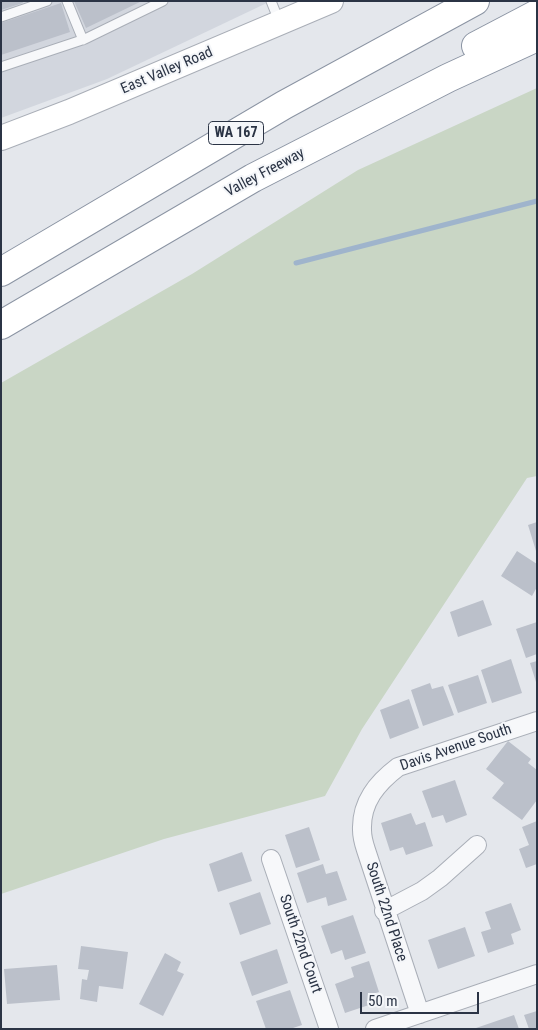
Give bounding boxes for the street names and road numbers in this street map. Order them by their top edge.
street label: East Valley Road [118,44,216,98]
road number: WA 167 [208,122,264,144]
street label: Valley Freeway [222,145,308,201]
street label: Davis Avenue South [398,721,514,775]
street label: South 22nd Place [361,860,411,964]
street label: South 22nd Court [275,892,325,996]

